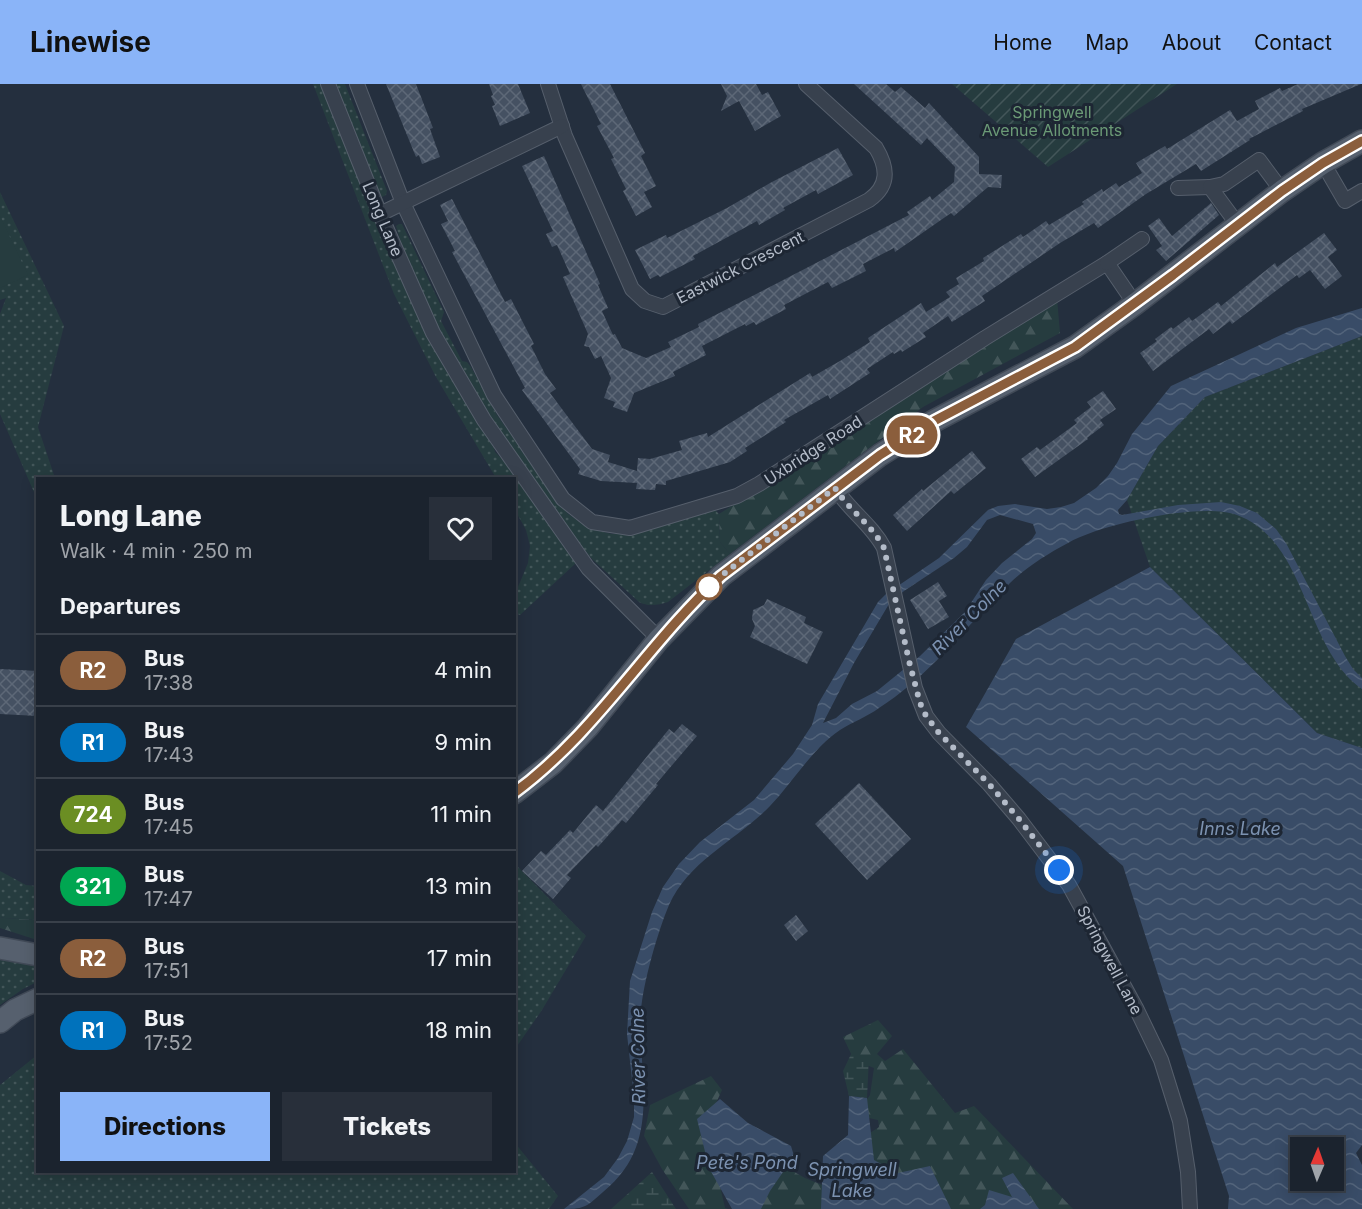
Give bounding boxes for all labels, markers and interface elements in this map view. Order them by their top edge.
text: Linewise [30,25,151,59]
text: Home [993,30,1052,55]
text: Map [1085,30,1129,55]
text: About [1162,30,1221,55]
text: Contact [1254,30,1332,55]
park label: Springwell Avenue Allotments [982,102,1122,140]
street label: Long Lane [358,179,408,259]
street label: Eastwick Crescent [673,226,807,308]
street label: Uxbridge Road [760,411,866,489]
line badge: R2 [885,416,939,454]
text: R2 [898,423,926,448]
button: heart [429,497,492,560]
text: Long Lane [60,499,202,533]
text: Walk · 4 min · 250 m [60,539,253,563]
unlabelled marker [696,574,722,600]
water label: River Colne [927,575,1011,659]
text: Departures [60,593,181,619]
text: Bus [144,645,185,671]
text: 4 min [434,657,492,683]
text: R2 [79,658,107,683]
text: 17:38 [144,671,193,695]
text: Bus [144,717,185,743]
text: 9 min [435,729,492,755]
text: R1 [82,730,104,755]
text: 17:43 [144,743,194,767]
text: Bus [144,789,185,815]
text: 11 min [430,801,492,827]
text: 724 [73,802,113,827]
text: 17:45 [144,815,194,839]
water label: Inns Lake [1199,818,1281,839]
your location [1044,855,1074,885]
text: Bus [144,861,185,887]
text: 13 min [426,873,492,899]
text: 321 [75,874,111,899]
text: 17:47 [144,887,193,911]
street label: Springwell Lane [1073,902,1147,1018]
text: Bus [144,933,185,959]
text: 17 min [427,945,492,971]
text: R2 [79,946,107,971]
text: 17:51 [144,959,189,983]
text: Bus [144,1005,185,1031]
water label: River Colne [627,1007,649,1105]
text: 18 min [426,1017,492,1043]
text: R1 [82,1018,104,1043]
text: 17:52 [144,1031,193,1055]
button: Directions [60,1092,270,1161]
button: Tickets [282,1092,492,1161]
north arrow [1290,1137,1344,1191]
map controls [1290,1137,1344,1191]
water label: Pete's Pond [696,1152,798,1173]
water label: Springwell Lake [807,1159,897,1201]

